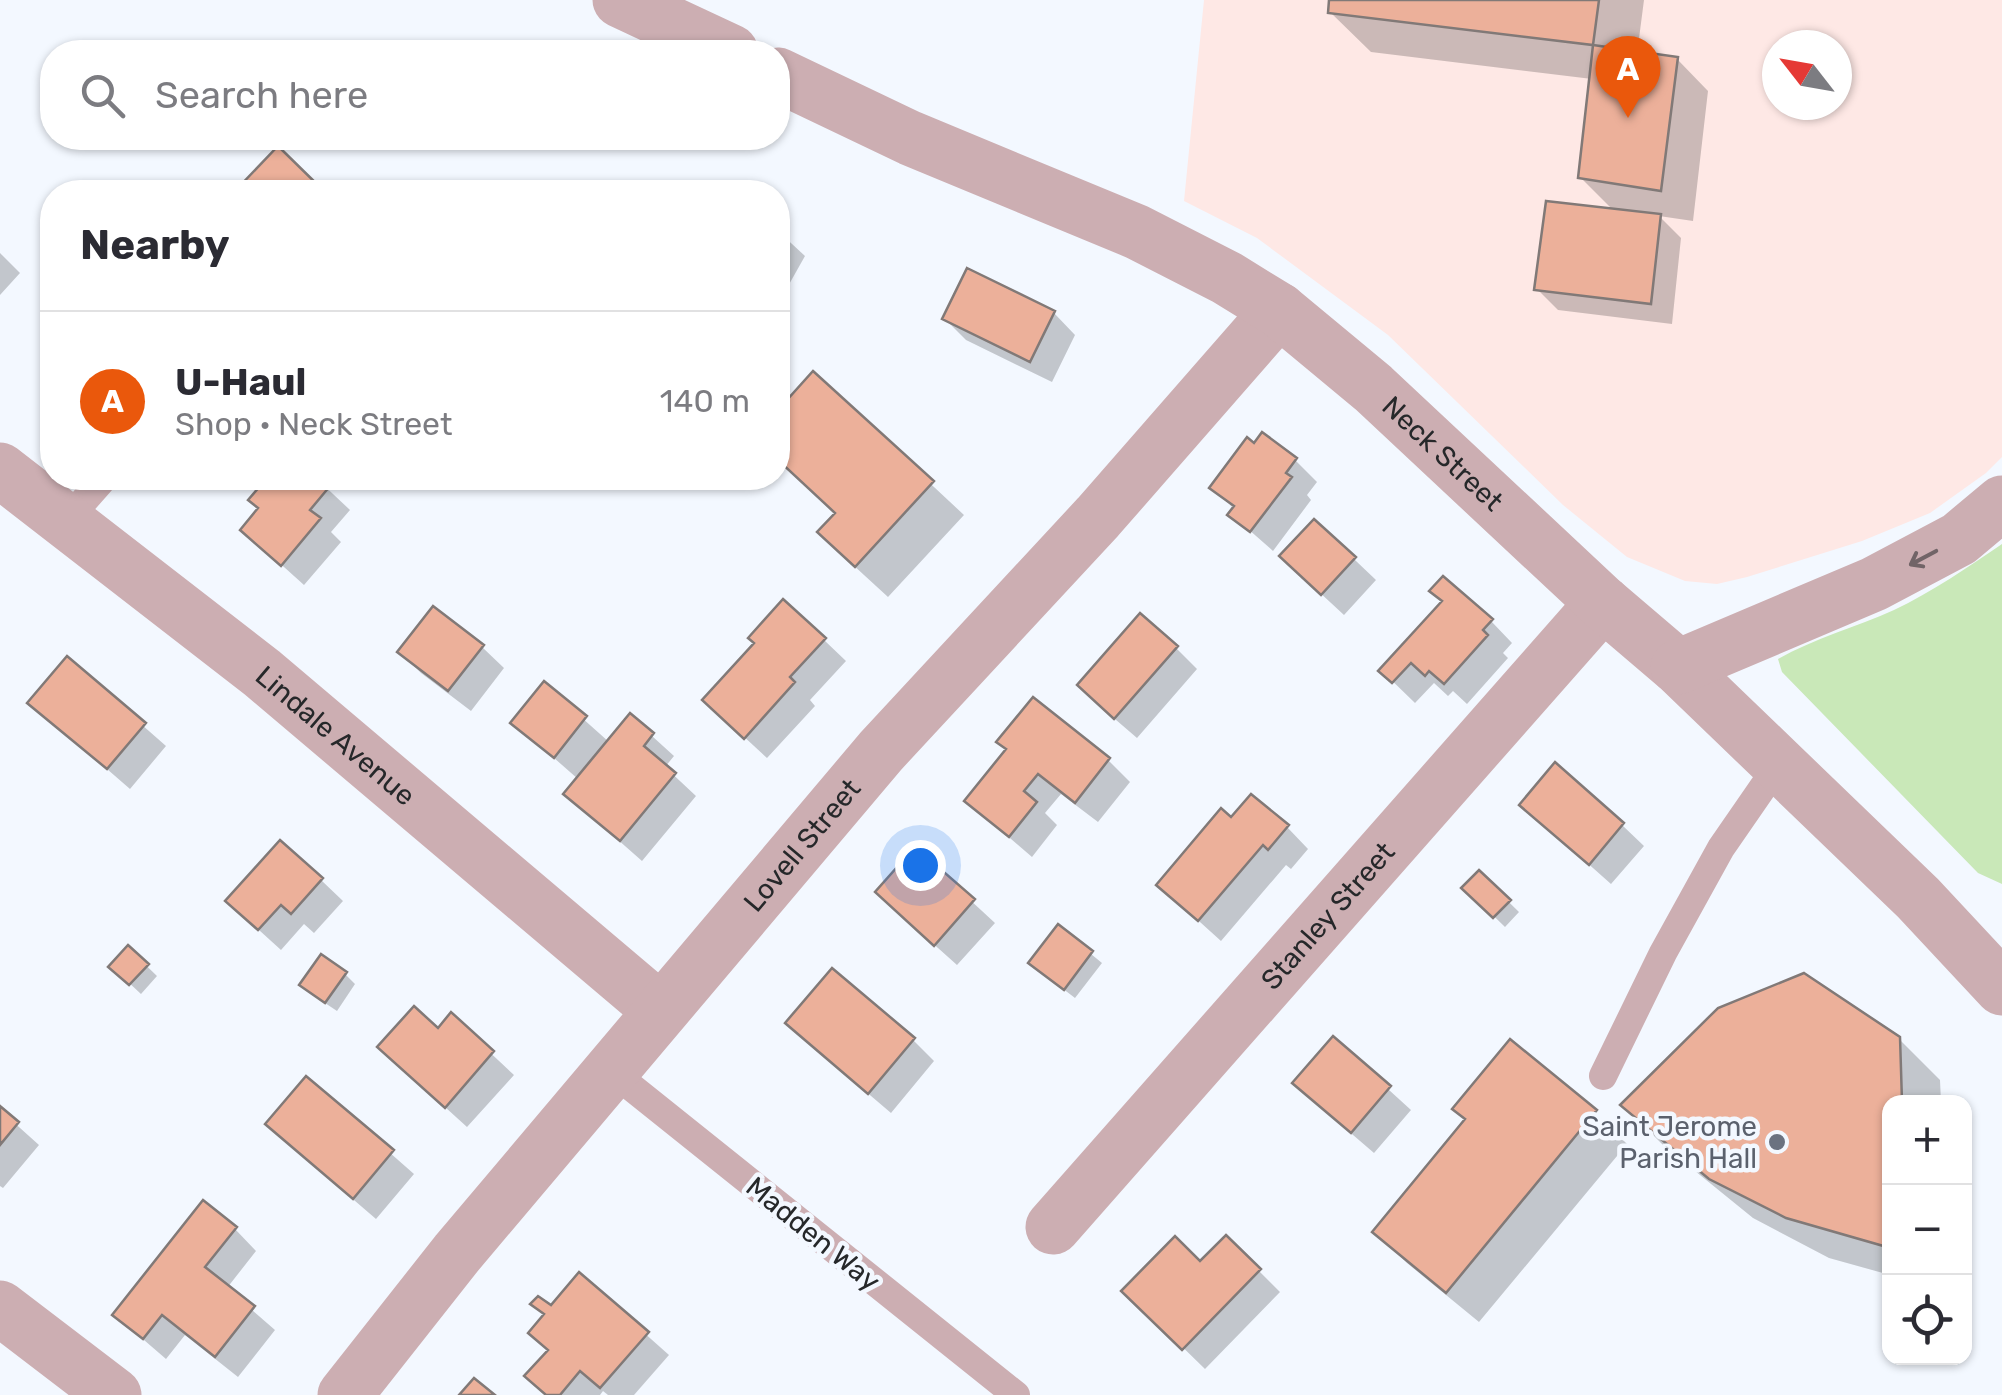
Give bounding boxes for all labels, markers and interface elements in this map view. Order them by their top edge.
north arrow [1762,30,1852,120]
pin: A [1596,36,1660,118]
search box [40,40,790,150]
icon: search [75,68,130,123]
text: Search here [155,72,368,118]
text: Nearby [80,220,230,270]
text: U-Haul [175,359,306,405]
text: A [101,382,124,420]
text: 140 m [660,382,750,420]
street label: Neck Street [1376,389,1510,518]
text: Shop · Neck Street [175,405,452,443]
one-way arrow [1908,549,1938,568]
street label: Lindale Avenue [249,659,422,812]
street label: Lovell Street [736,772,867,918]
street label: Stanley Street [1254,835,1401,996]
your location [895,840,946,891]
map controls [1882,1095,1972,1365]
button: + [1882,1095,1972,1185]
place label: Saint Jerome Parish Hall [1582,1110,1757,1175]
marker: Saint Jerome Parish Hall [1766,1131,1788,1153]
street label: Madden Way [739,1170,887,1298]
button: − [1882,1185,1972,1275]
button: locate [1882,1275,1972,1365]

